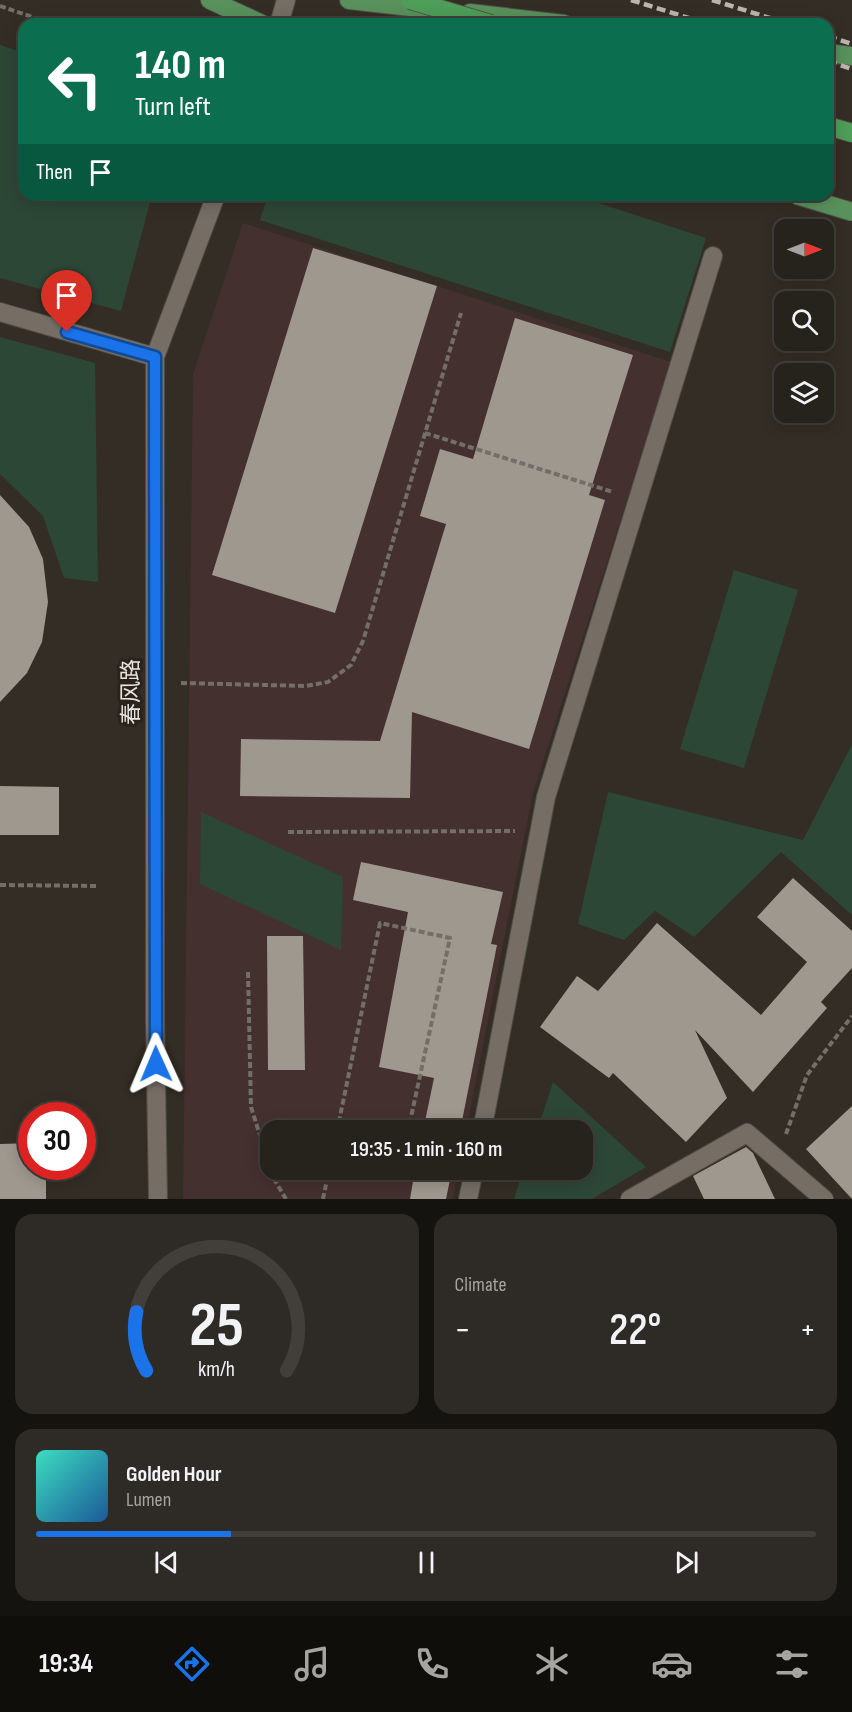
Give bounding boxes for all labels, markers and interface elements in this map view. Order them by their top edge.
text: 140 m [135,40,226,91]
icon: left [36,42,114,120]
text: Turn left [135,91,211,123]
icon: arrive [84,156,117,189]
text: Then [36,159,72,186]
north arrow [774,219,834,279]
map controls [774,219,834,423]
pin [41,270,92,332]
icon: arrive [50,279,83,312]
button: search [774,291,834,351]
button: layers [774,363,834,423]
street label: 春风路 [118,659,145,725]
position arrow [124,1032,188,1096]
speed limit sign: 30 [18,1102,96,1180]
text: 19:35 · 1 min · 160 m [351,1136,502,1163]
text: Climate [455,1273,507,1297]
text: 25 [189,1289,244,1364]
text: 22° [609,1303,661,1358]
text: − [455,1310,471,1350]
text: + [800,1310,816,1350]
text: km/h [198,1357,235,1382]
text: Golden Hour [126,1461,222,1488]
text: Lumen [126,1488,171,1512]
icon: previous [150,1546,183,1579]
icon: pause [410,1546,443,1579]
icon: next [670,1546,703,1579]
icon: directions [171,1643,213,1685]
icon: music [291,1643,333,1685]
icon: phone [411,1643,453,1685]
icon: climate [531,1643,573,1685]
icon: car [651,1643,693,1685]
icon: filters [771,1643,813,1685]
text: 19:34 [39,1648,93,1680]

